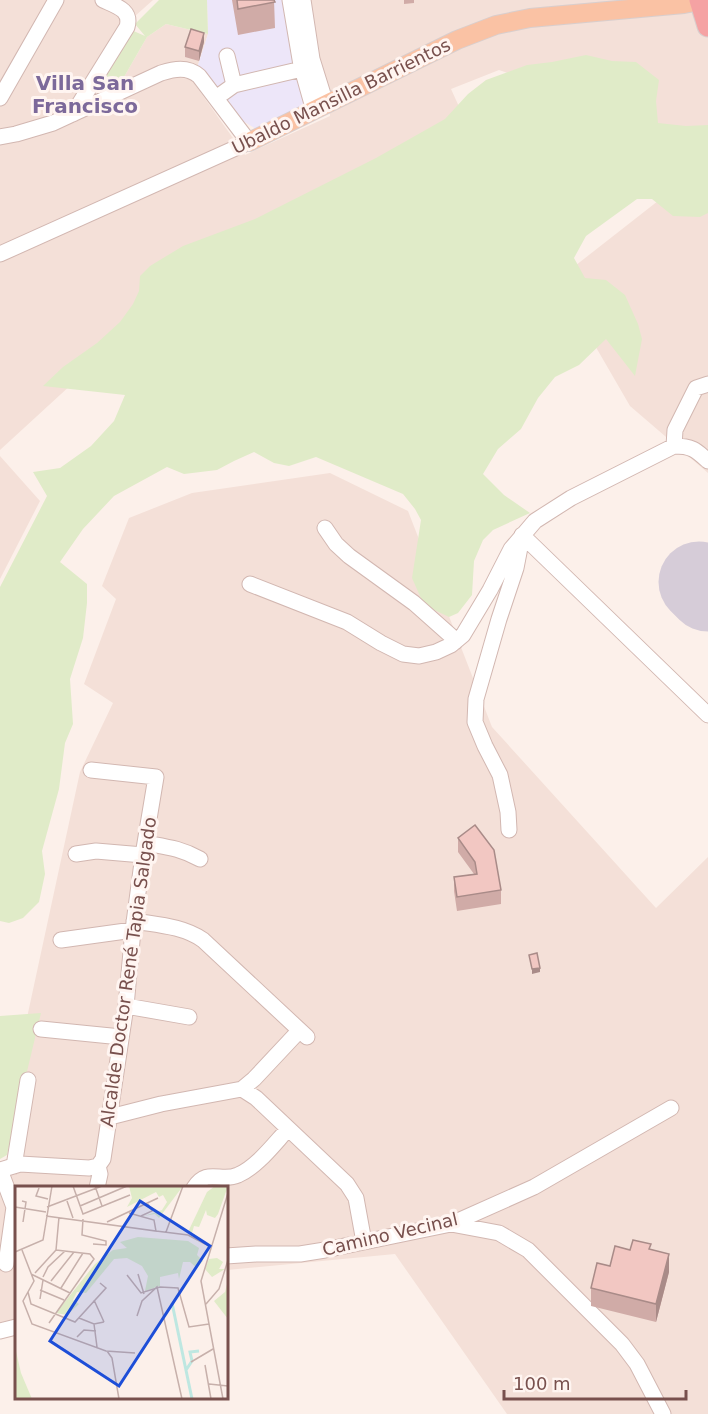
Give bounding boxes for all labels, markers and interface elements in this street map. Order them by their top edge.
street label: Ubaldo Mansilla Barrientos [228,34,454,158]
district label: Villa San Francisco [32,71,138,118]
street label: Alcalde Doctor René Tapia Salgado [96,816,160,1128]
inset map [15,1186,228,1399]
street label: Camino Vecinal [320,1208,460,1260]
scale bar [504,1363,686,1401]
text: 100 m [513,1373,571,1394]

